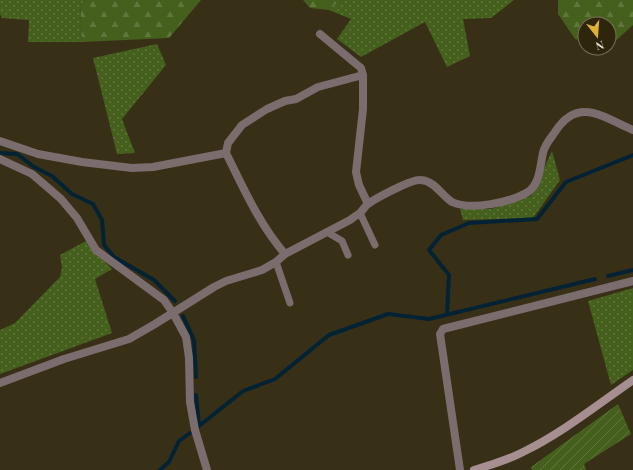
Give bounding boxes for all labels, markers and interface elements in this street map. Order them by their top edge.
north arrow [577,16,617,56]
text: N [594,38,606,54]

